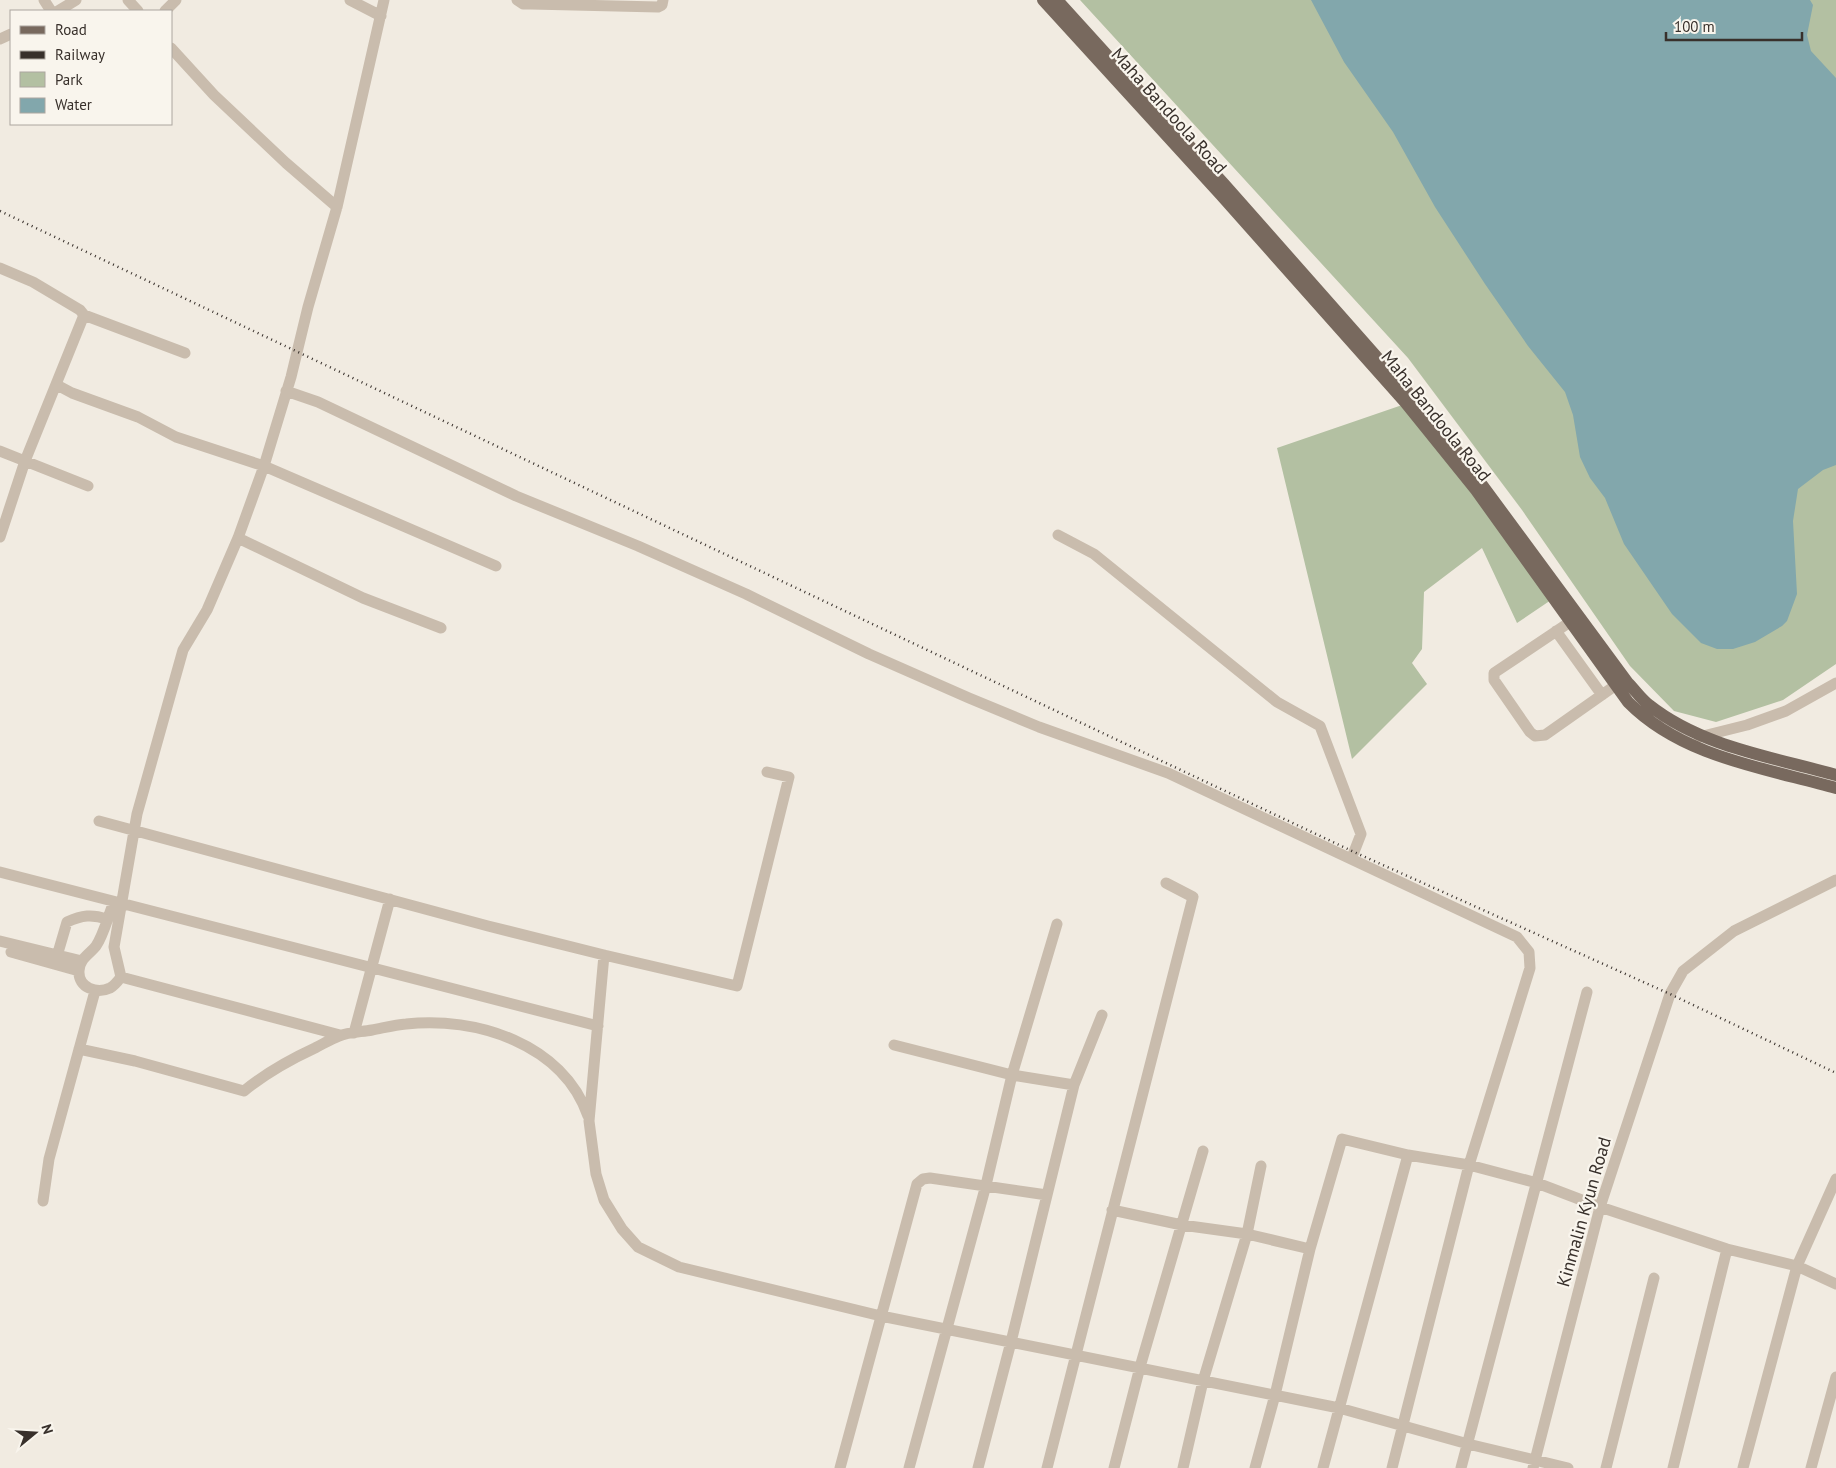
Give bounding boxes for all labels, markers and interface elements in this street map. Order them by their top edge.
legend [10,10,172,125]
scale bar [1666,10,1802,42]
text: 100 m [1674,17,1715,36]
text: Road [55,20,87,39]
street label: Maha Bandoola Road [1107,43,1232,179]
text: Railway [55,45,105,64]
text: Park [55,70,83,89]
text: Water [55,95,92,114]
street label: Maha Bandoola Road [1376,345,1496,486]
street label: Kinmalin Kyun Road [1551,1134,1616,1289]
north arrow [10,1408,60,1458]
text: N [37,1422,57,1436]

